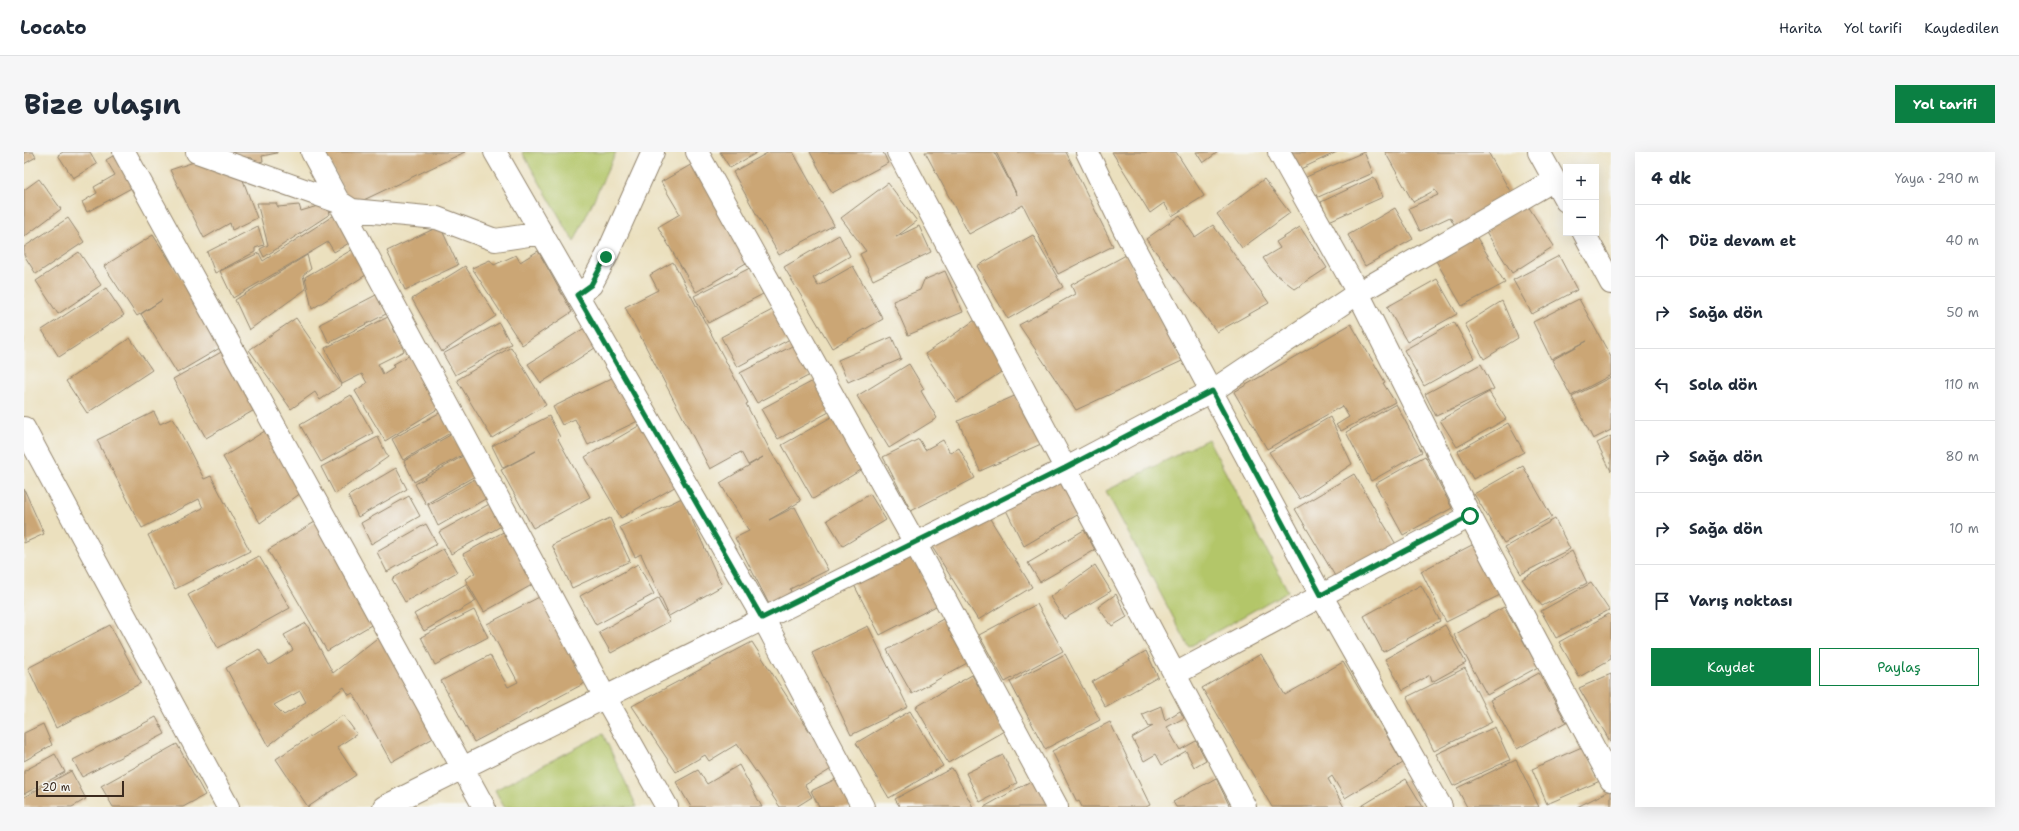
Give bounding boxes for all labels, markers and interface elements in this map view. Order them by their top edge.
text: Locato [20,15,87,40]
text: Harita [1779,19,1822,37]
text: Yol tarifi [1844,19,1902,37]
text: Kaydedilen [1924,19,1999,37]
text: Bize ulaşın [24,85,181,123]
button: Yol tarifi [1895,85,1995,123]
map controls [1563,164,1599,236]
button: + [1563,164,1599,200]
text: 4 dk [1651,167,1691,189]
text: Yaya · 290 m [1895,170,1979,187]
button: − [1563,200,1599,236]
icon: ahead [1651,230,1673,252]
text: Düz devam et [1689,231,1796,251]
text: 40 m [1945,232,1979,249]
route end [597,248,615,266]
icon: right [1651,302,1673,324]
text: Sağa dön [1689,303,1763,323]
text: 50 m [1946,304,1979,321]
icon: left [1651,374,1673,396]
text: Sola dön [1689,375,1758,395]
text: 110 m [1944,376,1979,393]
icon: right [1651,446,1673,468]
text: Sağa dön [1689,447,1763,467]
text: 80 m [1945,448,1979,465]
route start [1461,507,1479,525]
icon: right [1651,518,1673,540]
text: Sağa dön [1689,519,1763,539]
text: 10 m [1949,520,1979,537]
icon: arrive [1651,590,1673,612]
text: Varış noktası [1689,591,1793,611]
button: Kaydet [1651,648,1811,686]
button: Paylaş [1819,648,1979,686]
scale bar [36,779,124,798]
text: 20 m [42,780,70,795]

